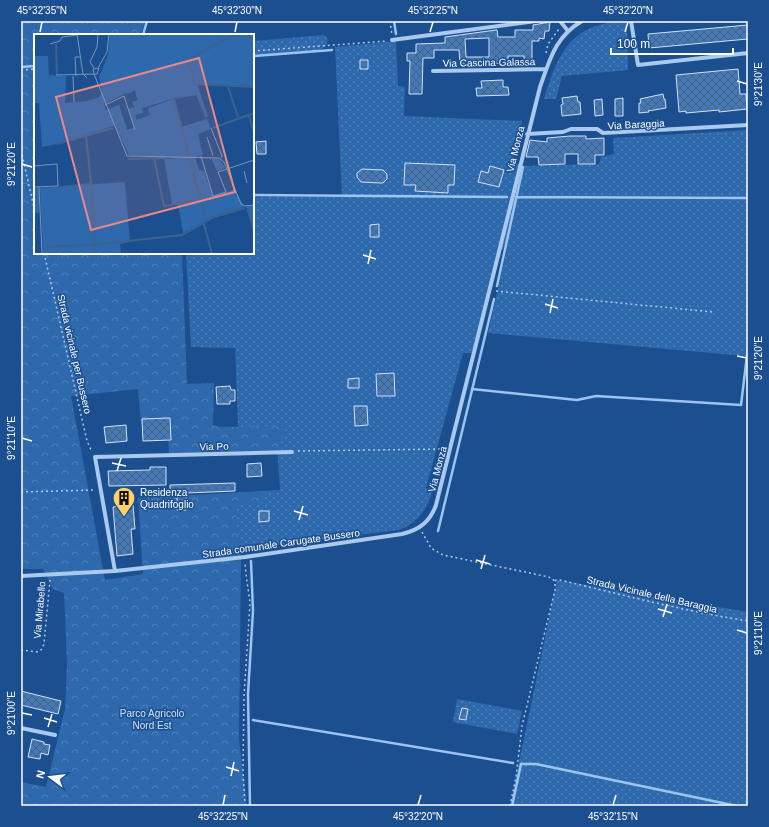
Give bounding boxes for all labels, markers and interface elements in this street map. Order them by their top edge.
text: 45°32'35"N [17,5,67,16]
text: 45°32'30"N [212,5,262,16]
text: 45°32'25"N [408,5,458,16]
text: 45°32'20"N [603,5,653,16]
scale bar [611,30,733,56]
inset map [34,34,254,254]
text: 100 m [617,37,650,51]
street label: Via Cascina Galassa [443,56,536,69]
text: 9°21'30"E [753,62,764,106]
street label: Via Baraggia [607,117,665,131]
street label: Via Monza [504,125,527,173]
text: 9°21'20"E [6,142,17,186]
street label: Strada vicinale per Bussero [55,293,94,415]
text: 9°21'20"E [753,336,764,380]
text: 9°21'10"E [6,416,17,460]
street label: Via Po [199,441,229,452]
street label: Via Monza [426,445,449,493]
building icon: Residenza Quadrifoglio [111,485,137,518]
place label: Residenza Quadrifoglio [140,487,194,510]
street label: Strada comunale Carugate Bussero [202,527,361,560]
street label: Strada Vicinale della Baraggia [585,574,719,615]
street label: Via Mirabello [32,580,48,639]
text: 9°21'10"E [753,611,764,655]
text: 9°21'00"E [6,691,17,735]
park label: Parco Agricolo Nord Est [120,708,185,731]
north arrow [30,757,70,797]
text: N [34,769,47,780]
text: 45°32'25"N [198,811,248,822]
text: 45°32'20"N [393,811,443,822]
text: 45°32'15"N [588,811,638,822]

